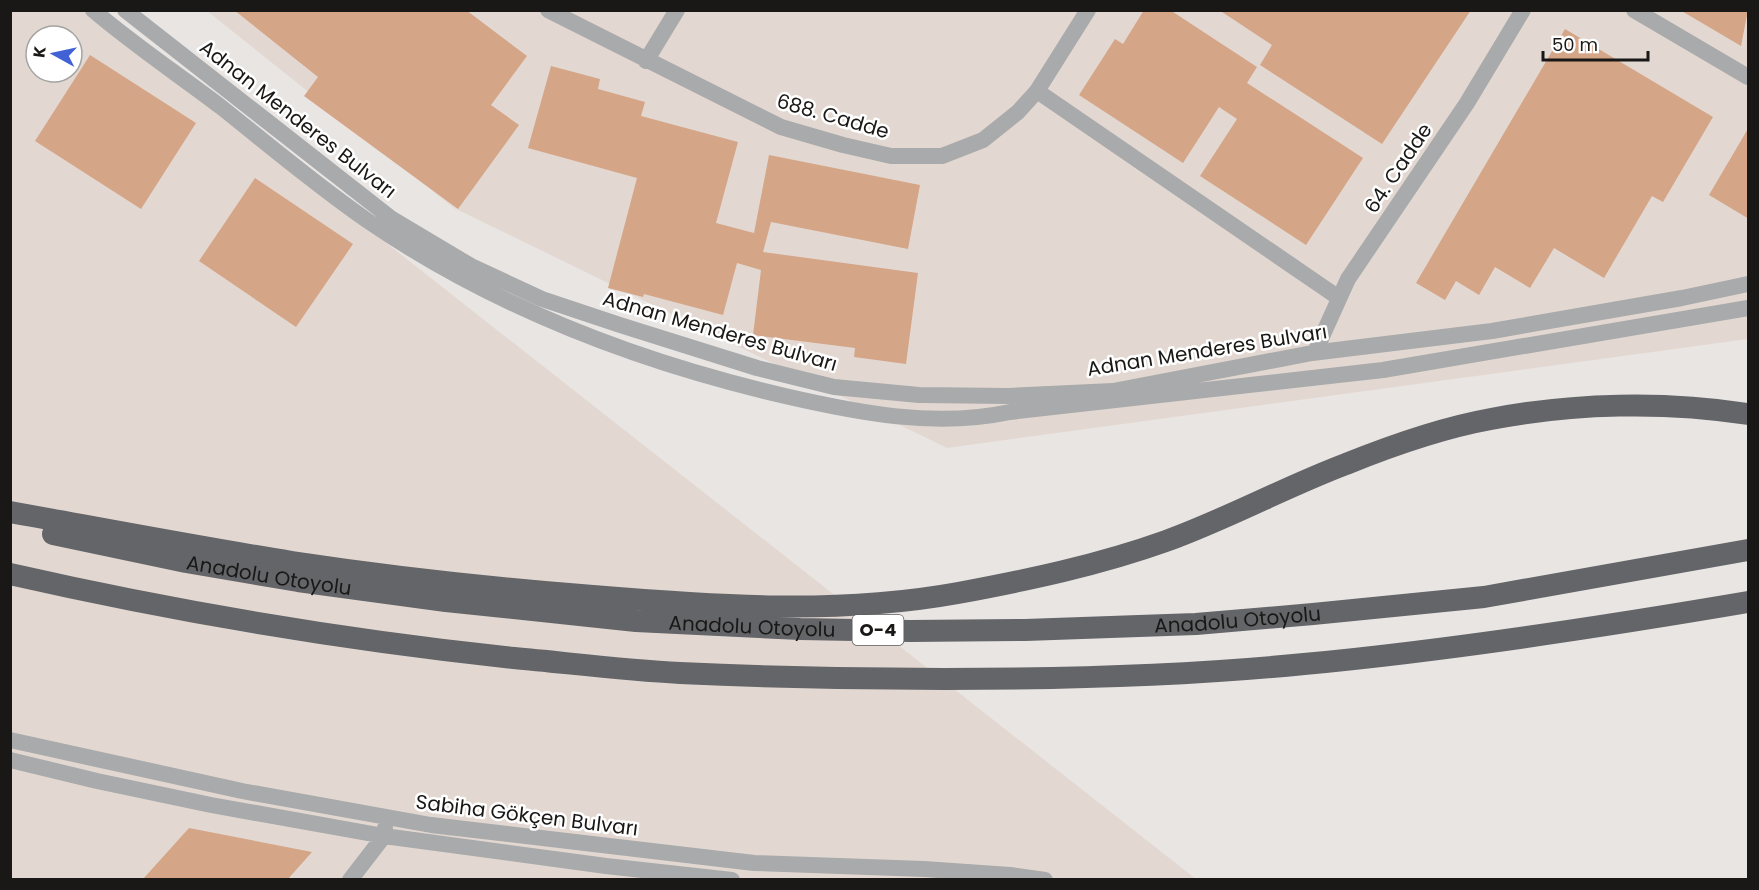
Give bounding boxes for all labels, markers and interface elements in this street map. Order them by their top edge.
north arrow [24,24,84,84]
scale bar [1543,24,1648,62]
text: 50 m [1552,32,1598,57]
street label: Adnan Menderes Bulvarı [194,33,402,205]
text: K [27,45,52,59]
street label: 688. Cadde [773,87,893,145]
street label: 64. Cadde [1358,117,1438,219]
street label: Adnan Menderes Bulvarı [600,284,840,378]
street label: Adnan Menderes Bulvarı [1085,317,1329,383]
street label: Anadolu Otoyolu [184,548,353,602]
street label: Anadolu Otoyolu [1154,599,1322,639]
street label: Anadolu Otoyolu [668,609,836,644]
road number: O-4 [852,615,904,645]
street label: Sabiha Gökçen Bulvarı [414,787,640,843]

